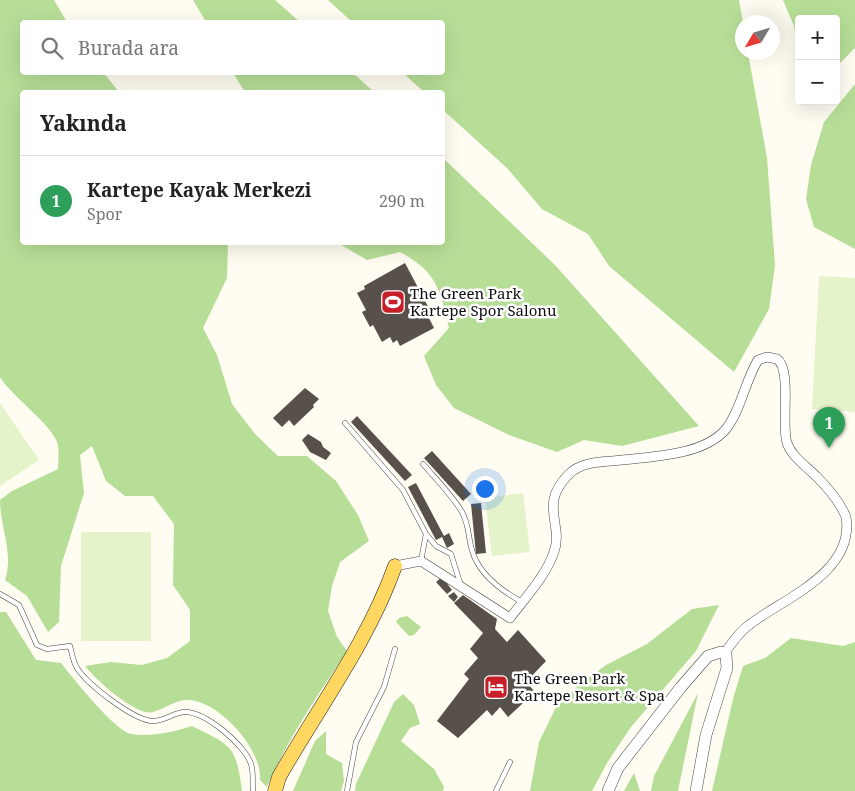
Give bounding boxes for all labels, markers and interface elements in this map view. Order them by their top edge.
north arrow [735,15,780,60]
map controls [795,15,840,105]
button: + [795,15,840,60]
search box [20,20,445,75]
icon: search [38,34,66,62]
text: Burada ara [78,35,179,61]
button: − [795,60,840,105]
text: Yakında [40,109,127,137]
text: Kartepe Kayak Merkezi [87,177,312,203]
text: 1 [51,190,61,212]
text: 290 m [379,190,425,212]
text: Spor [87,203,122,225]
place label: The Green Park Kartepe Spor Salonu [410,283,557,320]
sports icon: The Green Park Kartepe Spor Salonu [380,289,406,315]
pin: 1 [813,407,845,448]
your location [472,476,498,502]
place label: The Green Park Kartepe Resort & Spa [514,668,665,705]
hotel icon: The Green Park Kartepe Resort & Spa [483,674,509,700]

